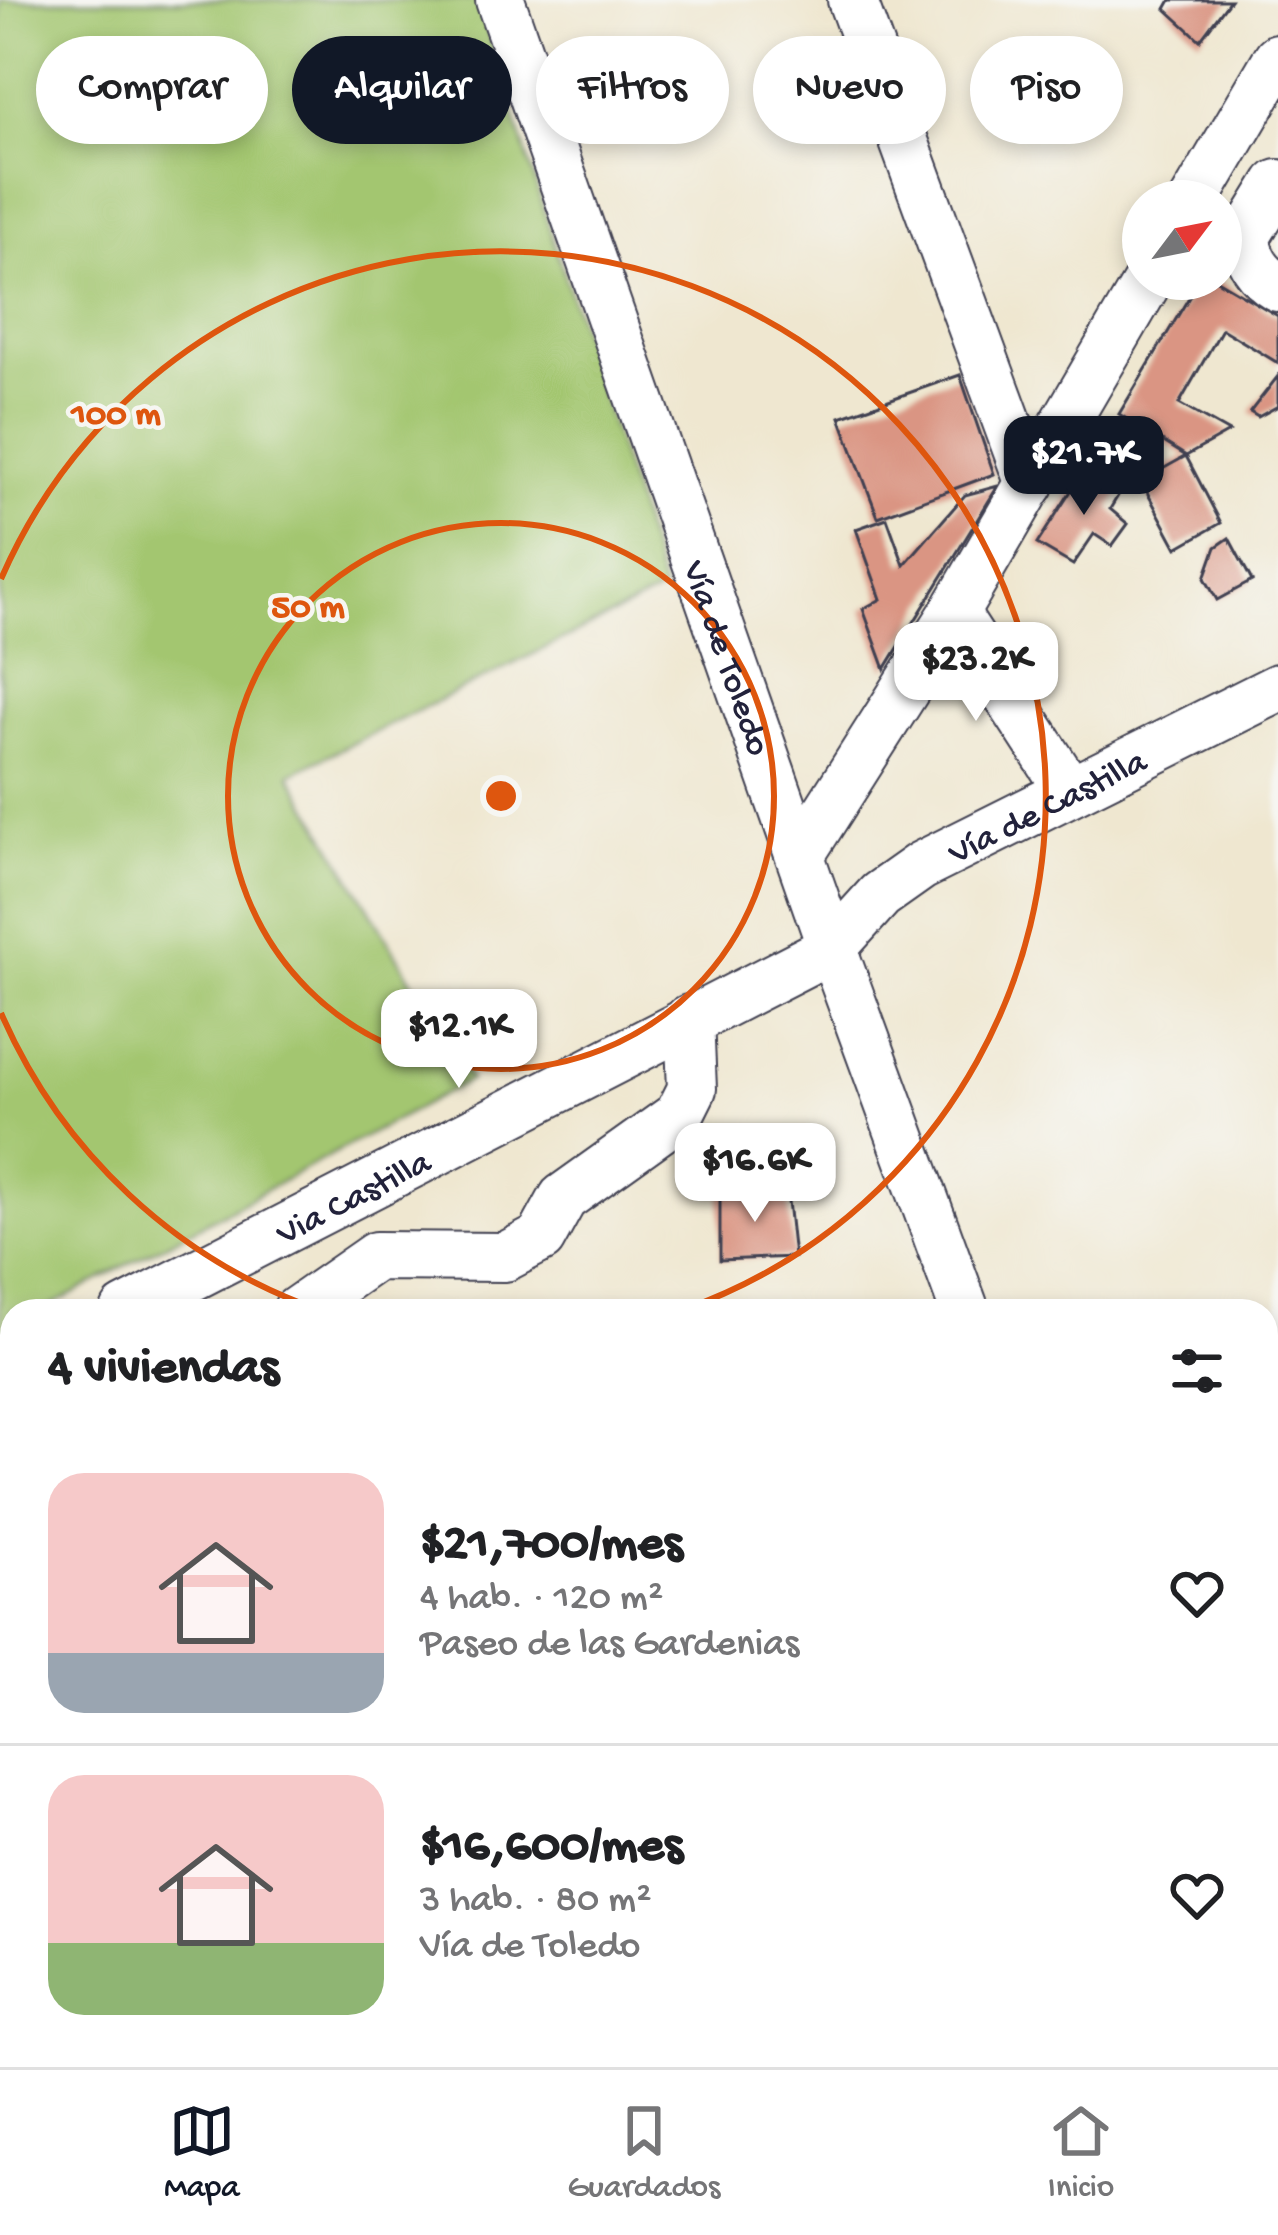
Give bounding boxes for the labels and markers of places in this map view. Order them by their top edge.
pin: $21.7K [986,416,1182,518]
pin: $23.2K [878,622,1074,724]
centre of rings [480,775,522,817]
pin: $12.1K [361,989,557,1091]
pin: $16.6K [657,1123,853,1225]

